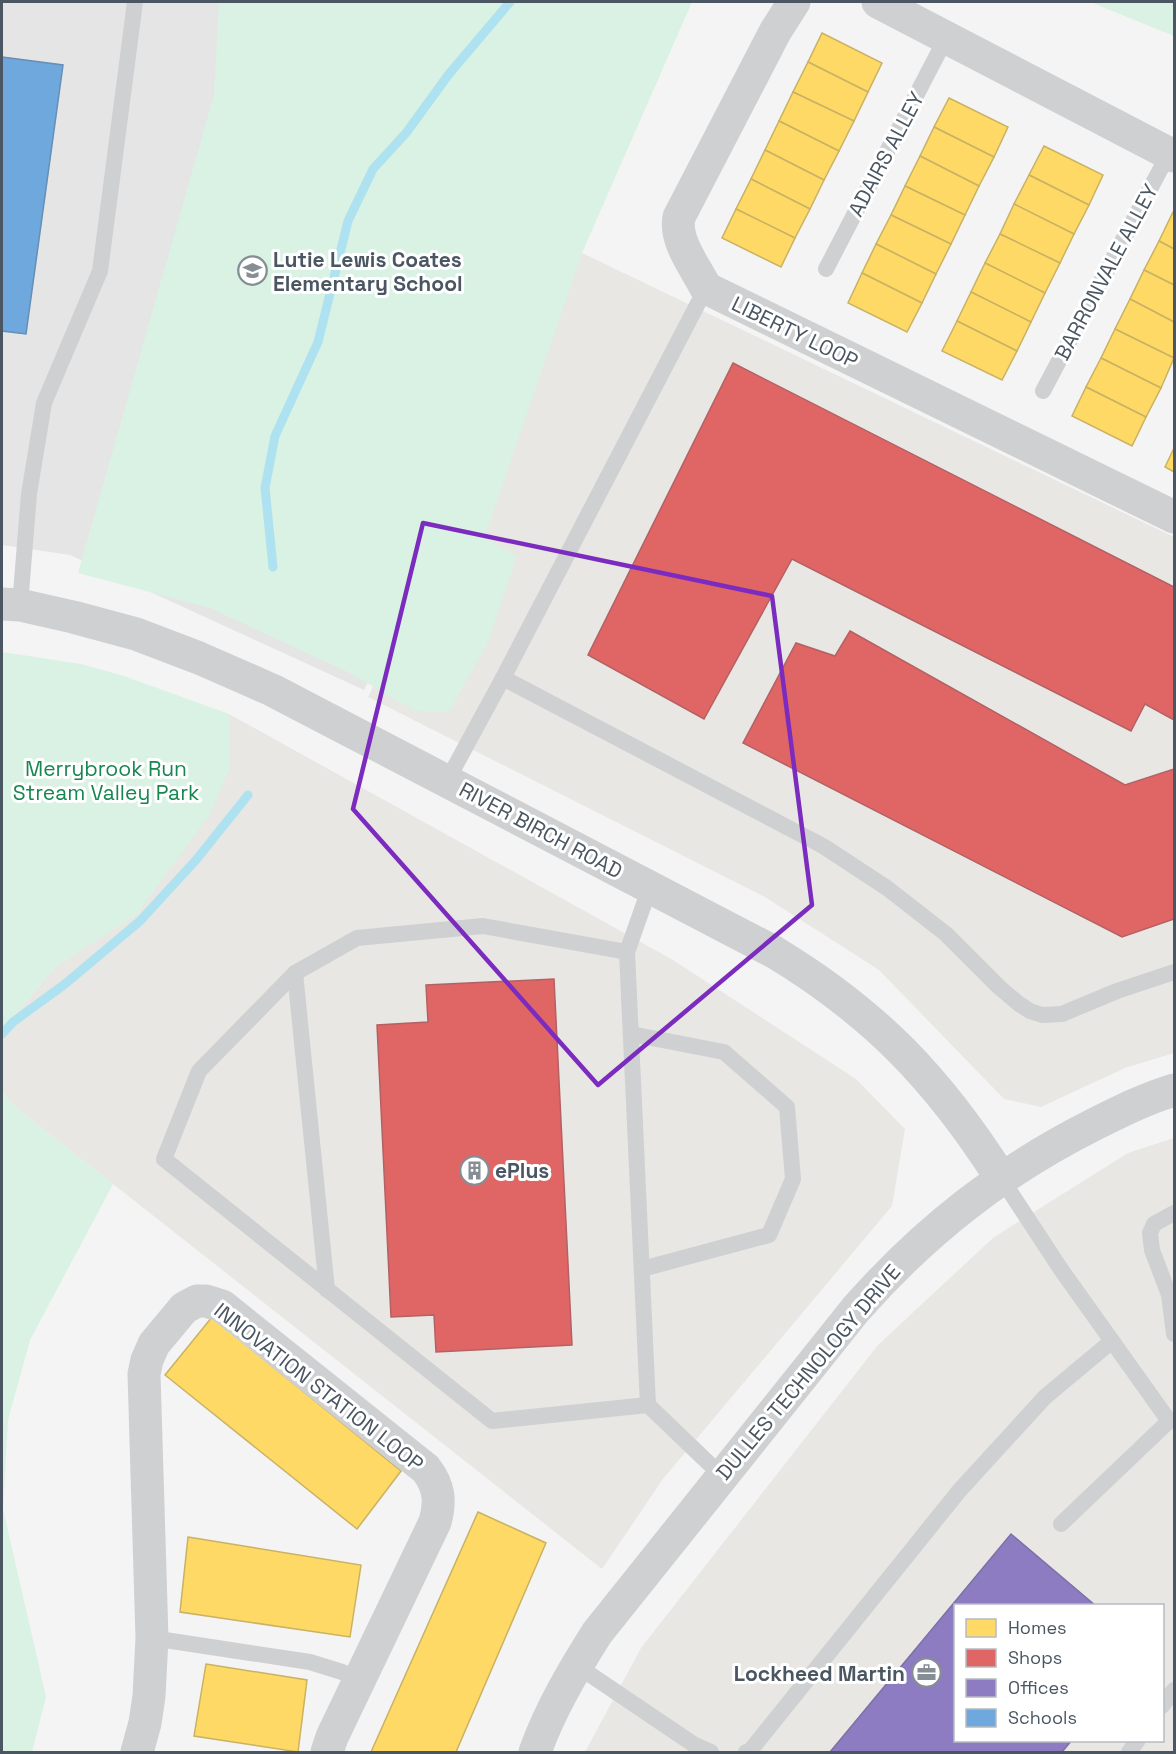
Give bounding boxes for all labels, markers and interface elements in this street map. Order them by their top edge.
street label: ADAIRS ALLEY [842,87,930,221]
street label: BARRONVALE ALLEY [1048,179,1164,365]
place label: Lutie Lewis Coates Elementary School [273,246,463,297]
school or university icon: Lutie Lewis Coates Elementary School [236,255,268,287]
street label: LIBERTY LOOP [727,290,863,374]
park label: Merrybrook Run Stream Valley Park [13,755,199,806]
street label: RIVER BIRCH ROAD [455,776,627,884]
building icon: ePlus [458,1154,490,1186]
place label: ePlus [495,1157,549,1184]
street label: DULLES TECHNOLOGY DRIVE [710,1259,906,1485]
street label: INNOVATION STATION LOOP [209,1297,429,1477]
legend [954,1604,1164,1742]
text: Homes [1008,1616,1067,1639]
text: Shops [1008,1646,1062,1669]
office icon: Lockheed Martin [910,1657,942,1689]
place label: Lockheed Martin [734,1660,905,1687]
text: Offices [1008,1676,1069,1699]
text: Schools [1008,1706,1077,1729]

